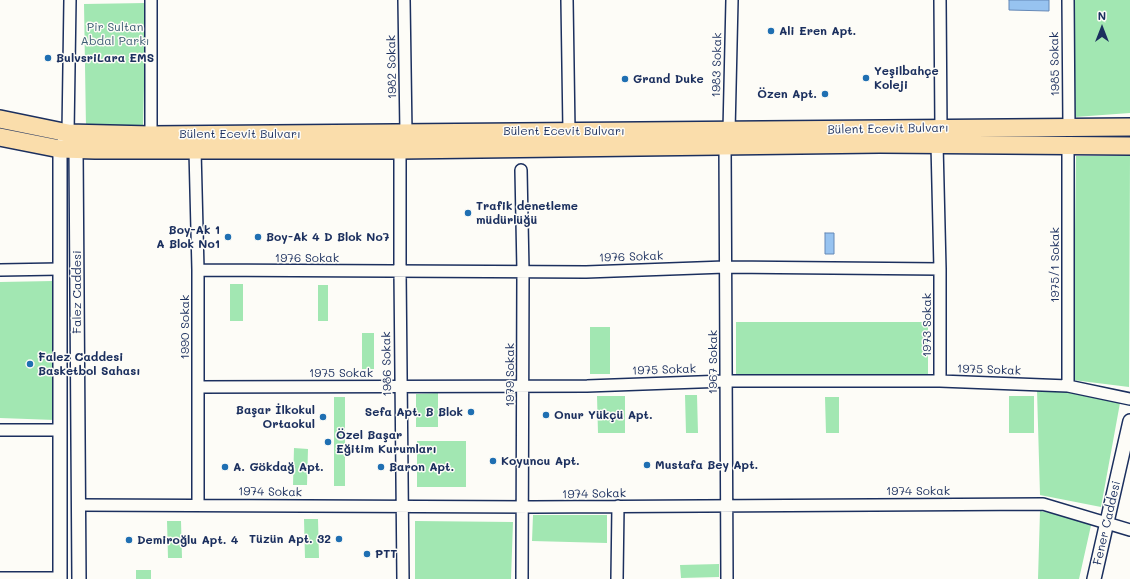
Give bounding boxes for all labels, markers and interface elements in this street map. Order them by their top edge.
north arrow [1082,8,1122,48]
text: N [1098,8,1106,23]
park label: Pir Sultan Abdal Parkı [81,20,149,48]
place label: Ali Eren Apt. [779,24,856,38]
marker: Ali Eren Apt. [766,26,776,36]
street label: 1985 Sokak [1047,32,1063,96]
street label: 1983 Sokak [709,33,725,97]
street label: 1982 Sokak [384,35,400,99]
place label: BulvsriLara EMS [56,51,154,65]
marker: BulvsriLara EMS [43,53,53,63]
place label: Yeşilbahçe Koleji [874,64,939,92]
place label: Grand Duke [633,72,704,86]
marker: Yeşilbahçe Koleji [861,73,871,83]
marker: Grand Duke [620,74,630,84]
place label: Özen Apt. [757,87,817,101]
marker: Özen Apt. [820,89,830,99]
street label: Bülent Ecevit Bulvarı [827,121,949,137]
street label: Bülent Ecevit Bulvarı [503,124,625,138]
street label: Bülent Ecevit Bulvarı [179,127,301,141]
place label: Trafik denetleme müdürlüğü [476,199,578,227]
marker: Trafik denetleme müdürlüğü [463,208,473,218]
place label: Boy-Ak 1 A Blok No1 [156,223,220,251]
street label: 1975/1 Sokak [1048,227,1062,303]
place label: Boy-Ak 4 D Blok No7 [266,230,389,244]
marker: Boy-Ak 1 A Blok No1 [223,232,233,242]
marker: Boy-Ak 4 D Blok No7 [253,232,263,242]
street label: 1976 Sokak [599,249,663,265]
street label: Falez Caddesi [70,250,84,334]
street label: 1976 Sokak [275,251,339,265]
street label: 1973 Sokak [920,293,934,357]
street label: 1990 Sokak [178,295,192,359]
street label: 1967 Sokak [706,330,720,394]
street label: 1986 Sokak [379,331,395,397]
street label: 1979 Sokak [503,343,517,407]
place label: Falez Caddesi Basketbol Sahası [38,350,140,378]
marker: Falez Caddesi Basketbol Sahası [25,359,35,369]
street label: 1975 Sokak [632,362,696,378]
street label: 1975 Sokak [957,362,1021,378]
street label: 1975 Sokak [309,366,373,380]
place label: Başar İlkokul Ortaokul [236,403,315,431]
place label: Sefa Apt. B Blok [365,405,463,419]
marker: Sefa Apt. B Blok [466,407,476,417]
place label: Onur Yükçü Apt. [554,408,653,422]
marker: Onur Yükçü Apt. [541,410,551,420]
marker: Başar İlkokul Ortaokul [318,412,328,422]
place label: Özel Başar Eğitim Kurumları [336,428,437,456]
marker: Özel Başar Eğitim Kurumları [323,437,333,447]
place label: Koyuncu Apt. [501,454,580,468]
marker: Koyuncu Apt. [488,456,498,466]
place label: Mustafa Bey Apt. [655,458,758,472]
place label: A. Gökdağ Apt. [233,460,324,474]
place label: Baron Apt. [389,460,454,474]
marker: Mustafa Bey Apt. [642,460,652,470]
marker: A. Gökdağ Apt. [220,462,230,472]
marker: Baron Apt. [376,462,386,472]
street label: Fener Caddesi [1090,479,1124,567]
street label: 1974 Sokak [238,484,302,500]
street label: 1974 Sokak [886,484,950,498]
street label: 1974 Sokak [562,486,626,502]
place label: Tüzün Apt. 32 [249,532,331,546]
place label: Demiroğlu Apt. 4 [137,533,238,547]
marker: Tüzün Apt. 32 [334,534,344,544]
marker: Demiroğlu Apt. 4 [124,535,134,545]
place label: PTT [375,547,397,561]
marker: PTT [362,549,372,559]

